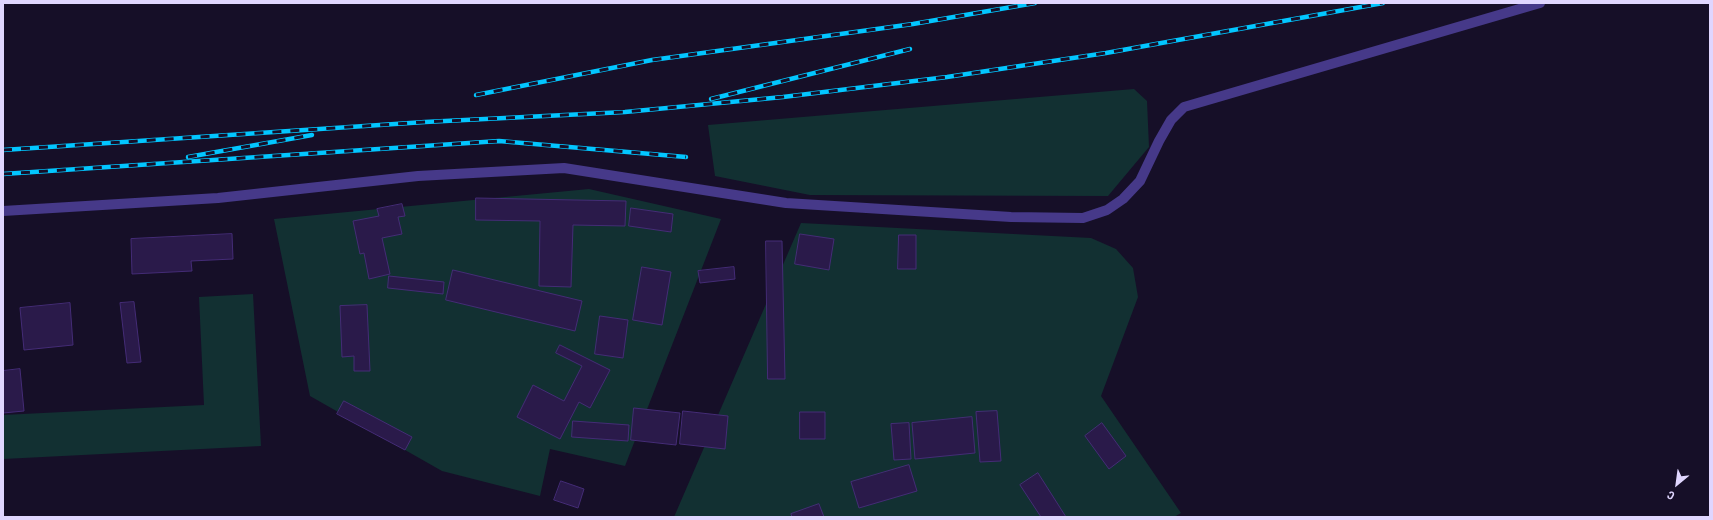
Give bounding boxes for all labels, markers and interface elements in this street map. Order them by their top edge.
north arrow [1657,464,1697,504]
text: С [1665,488,1677,502]

